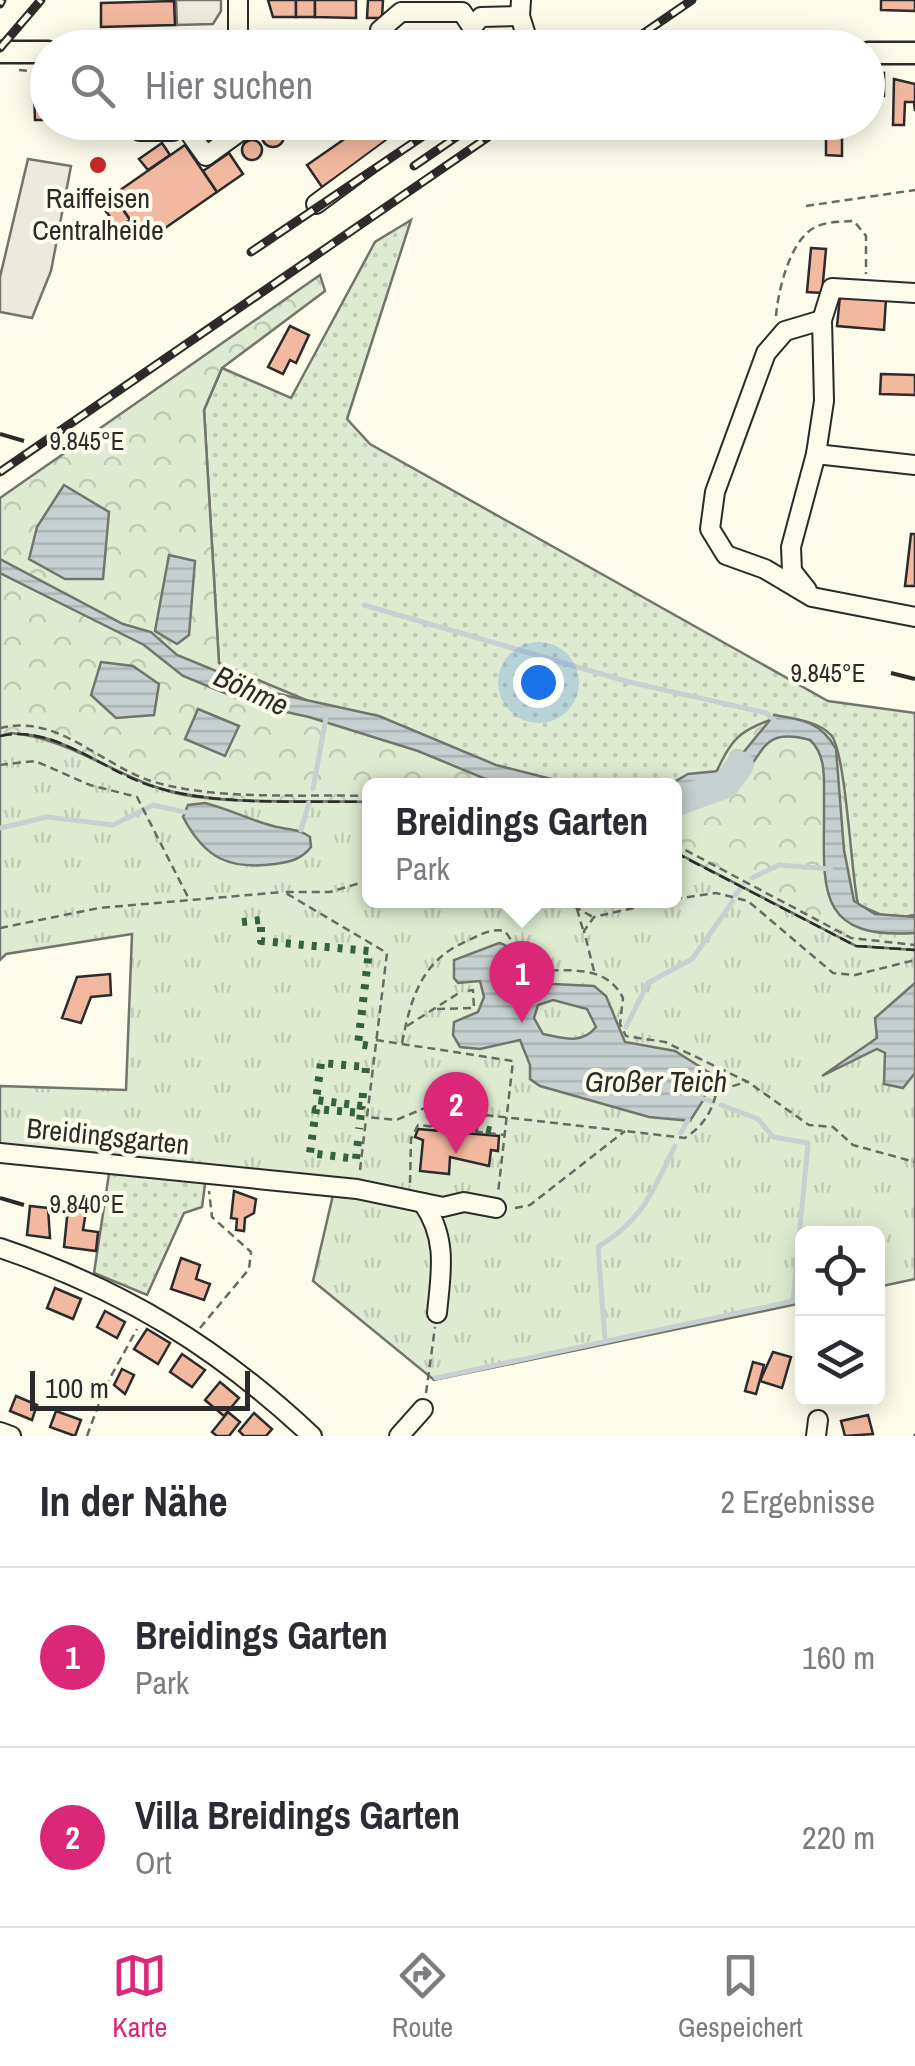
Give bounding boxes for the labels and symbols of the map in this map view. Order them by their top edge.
marker: Raiffeisen Centralheide [87,154,109,176]
place label: Raiffeisen Centralheide [32,179,164,249]
text: 9.845°E [50,424,124,458]
water label: Böhme [208,655,295,725]
text: 9.845°E [791,656,865,690]
your location [513,657,564,708]
pin: 1 [490,940,554,1023]
water label: Großer Teich [585,1061,727,1101]
pin: 2 [424,1072,488,1154]
street label: Breidingsgarten [25,1109,191,1163]
text: 9.840°E [50,1187,124,1221]
scale bar [30,1366,250,1410]

